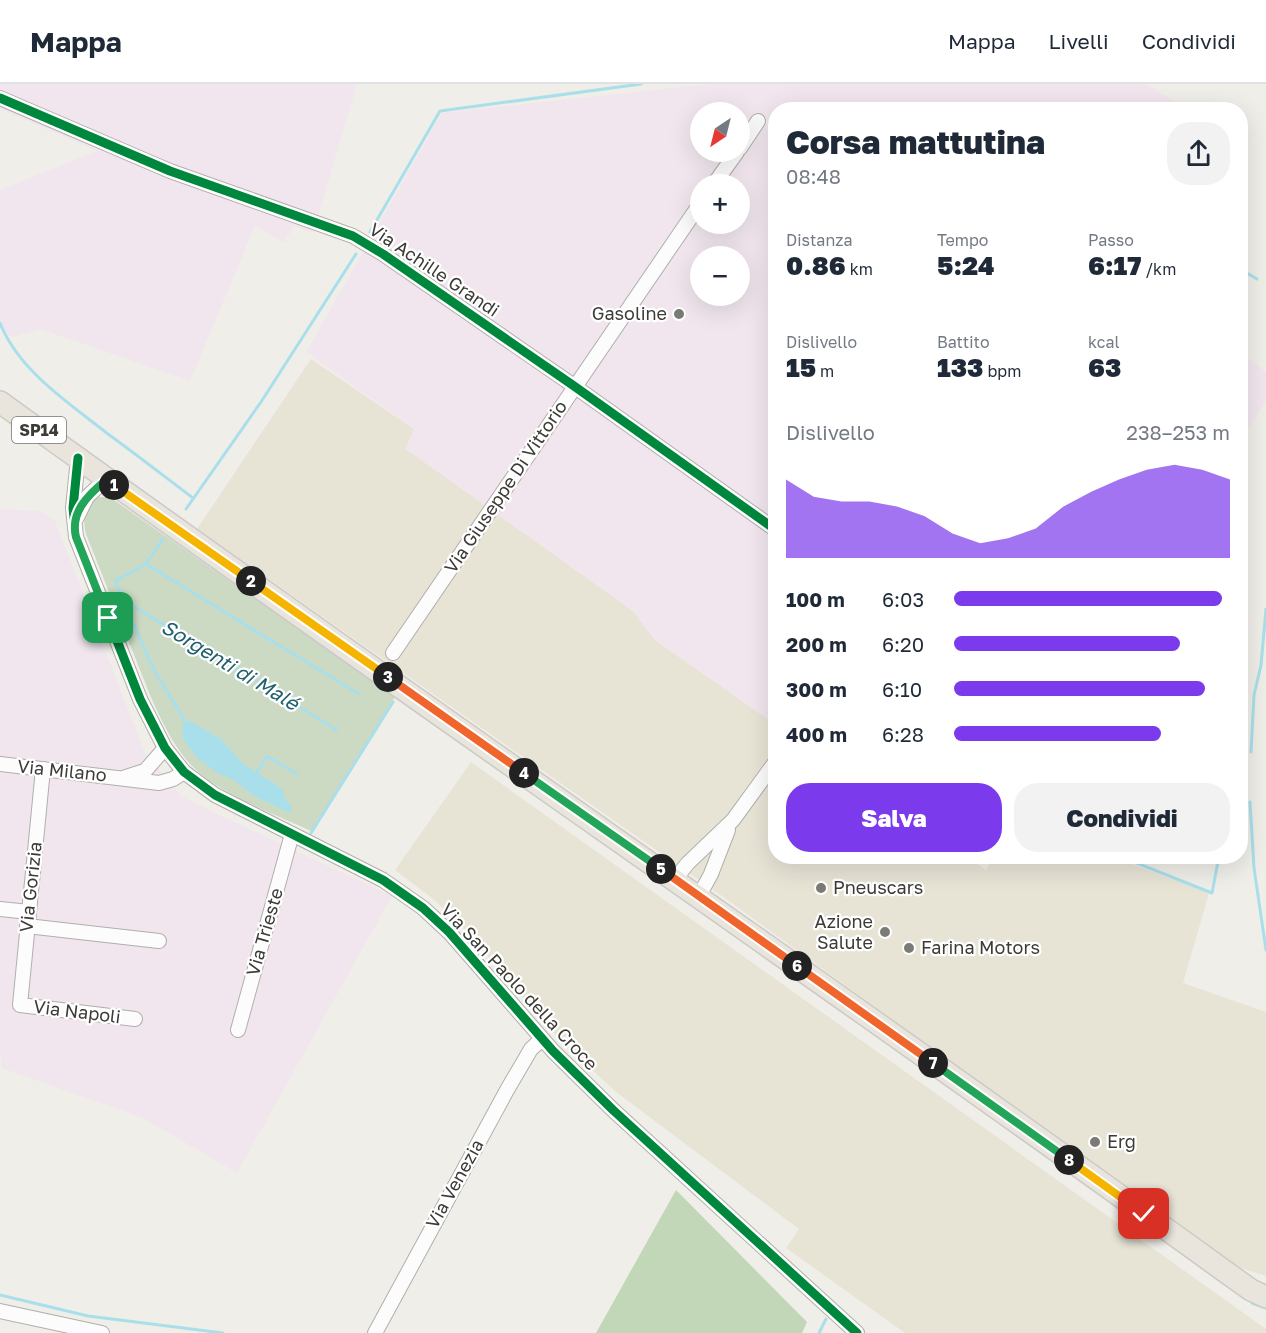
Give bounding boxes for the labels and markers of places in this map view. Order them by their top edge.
place label: Gasoline [592,302,667,324]
marker: Gasoline [672,307,686,321]
pin: 1 [99,470,129,500]
pin: 2 [236,566,266,596]
pin [82,592,133,643]
pin: 3 [373,662,403,692]
pin: 4 [509,758,539,788]
pin: 5 [646,854,676,884]
place label: Pneuscars [833,876,923,898]
marker: Pneuscars [814,881,828,895]
place label: Azione Salute [814,910,873,953]
marker: Azione Salute [878,925,892,939]
place label: Farina Motors [921,936,1040,958]
marker: Farina Motors [902,941,916,955]
pin: 6 [782,951,812,981]
pin: 7 [918,1048,948,1078]
place label: Erg [1107,1130,1136,1152]
marker: Erg [1088,1135,1102,1149]
pin: 8 [1054,1145,1084,1175]
pin [1118,1188,1169,1239]

